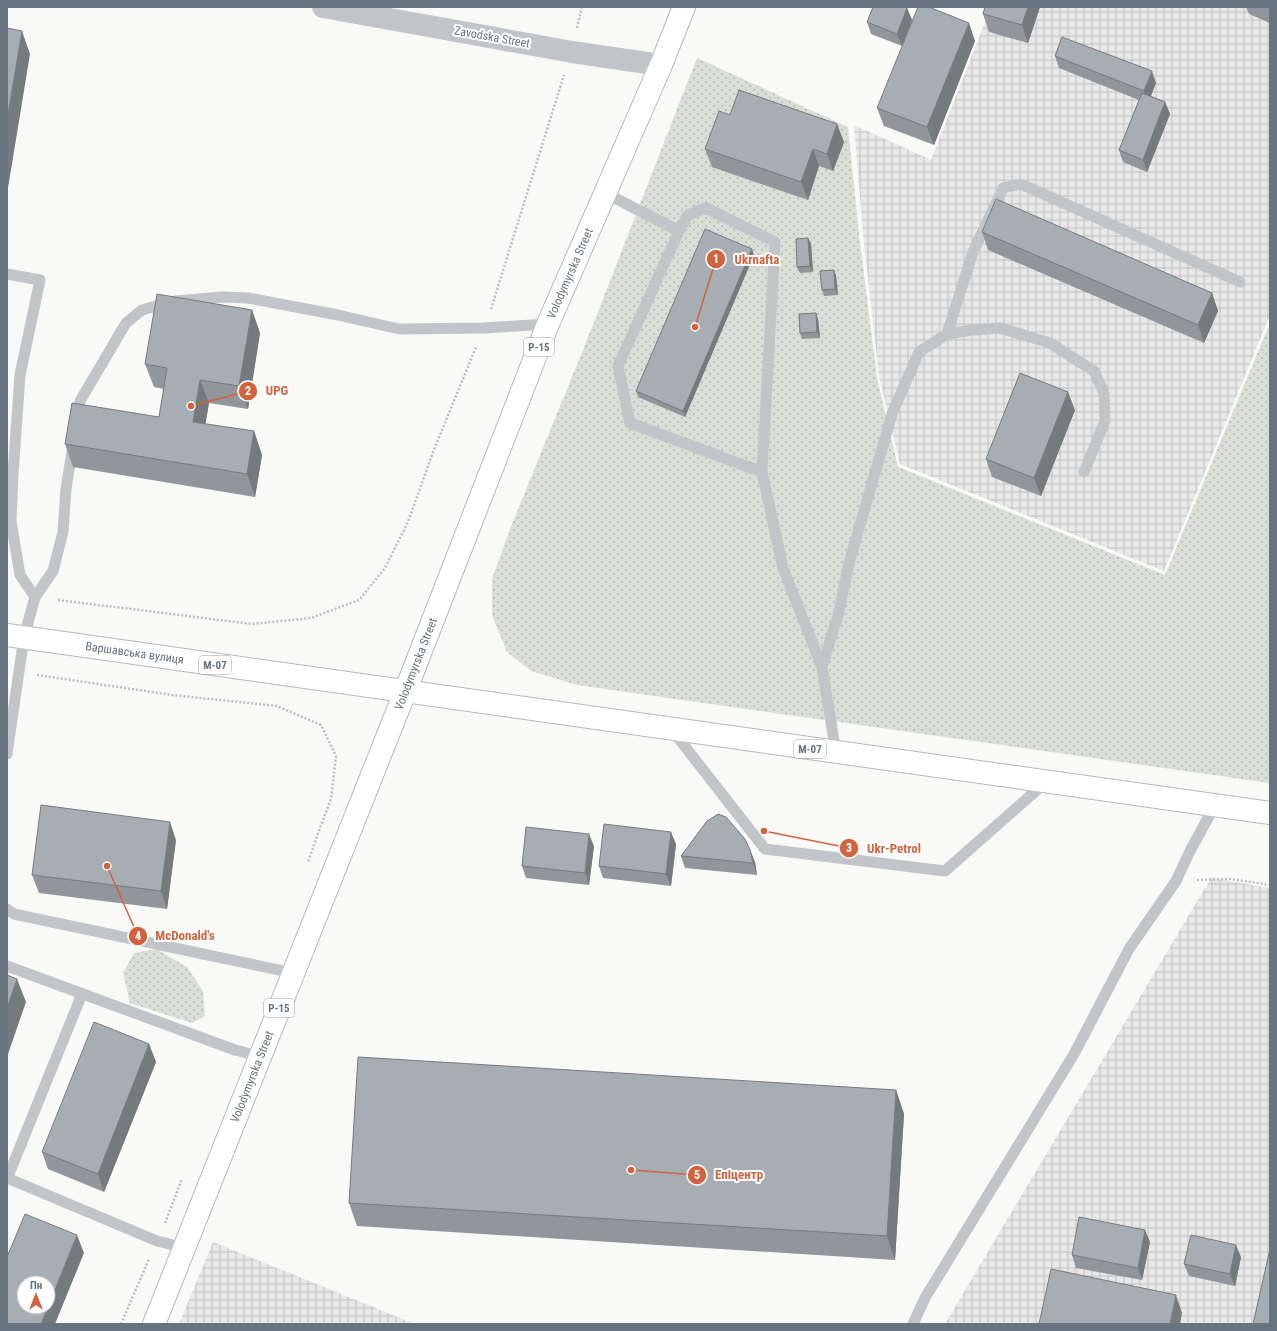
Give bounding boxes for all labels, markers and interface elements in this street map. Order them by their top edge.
street label: Zavodska Street [453,23,531,51]
street label: Volodymyrska Street [544,226,596,321]
callout: Ukrnafta [706,247,787,272]
text: 1 [713,252,719,266]
text: Ukrnafta [735,252,779,267]
road number: Р-15 [524,338,554,356]
callout: UPG [238,378,296,403]
text: UPG [266,383,289,398]
text: 2 [245,384,251,398]
street label: Volodymyrska Street [392,616,440,712]
street label: Варшавська вулиця [85,639,185,667]
road number: М-07 [199,656,231,674]
road number: М-07 [794,740,826,758]
callout: Ukr-Petrol [839,835,929,860]
text: 3 [846,841,852,855]
text: Ukr-Petrol [867,841,921,856]
callout: McDonald's [128,923,223,948]
text: McDonald's [155,928,215,943]
text: 4 [135,929,141,943]
road number: Р-15 [264,999,294,1017]
street label: Volodymyrska Street [228,1028,277,1125]
callout: Епіцентр [687,1162,771,1187]
text: Епіцентр [715,1167,763,1182]
text: 5 [694,1168,700,1182]
north arrow [16,1275,56,1315]
text: Пн [30,1279,42,1292]

